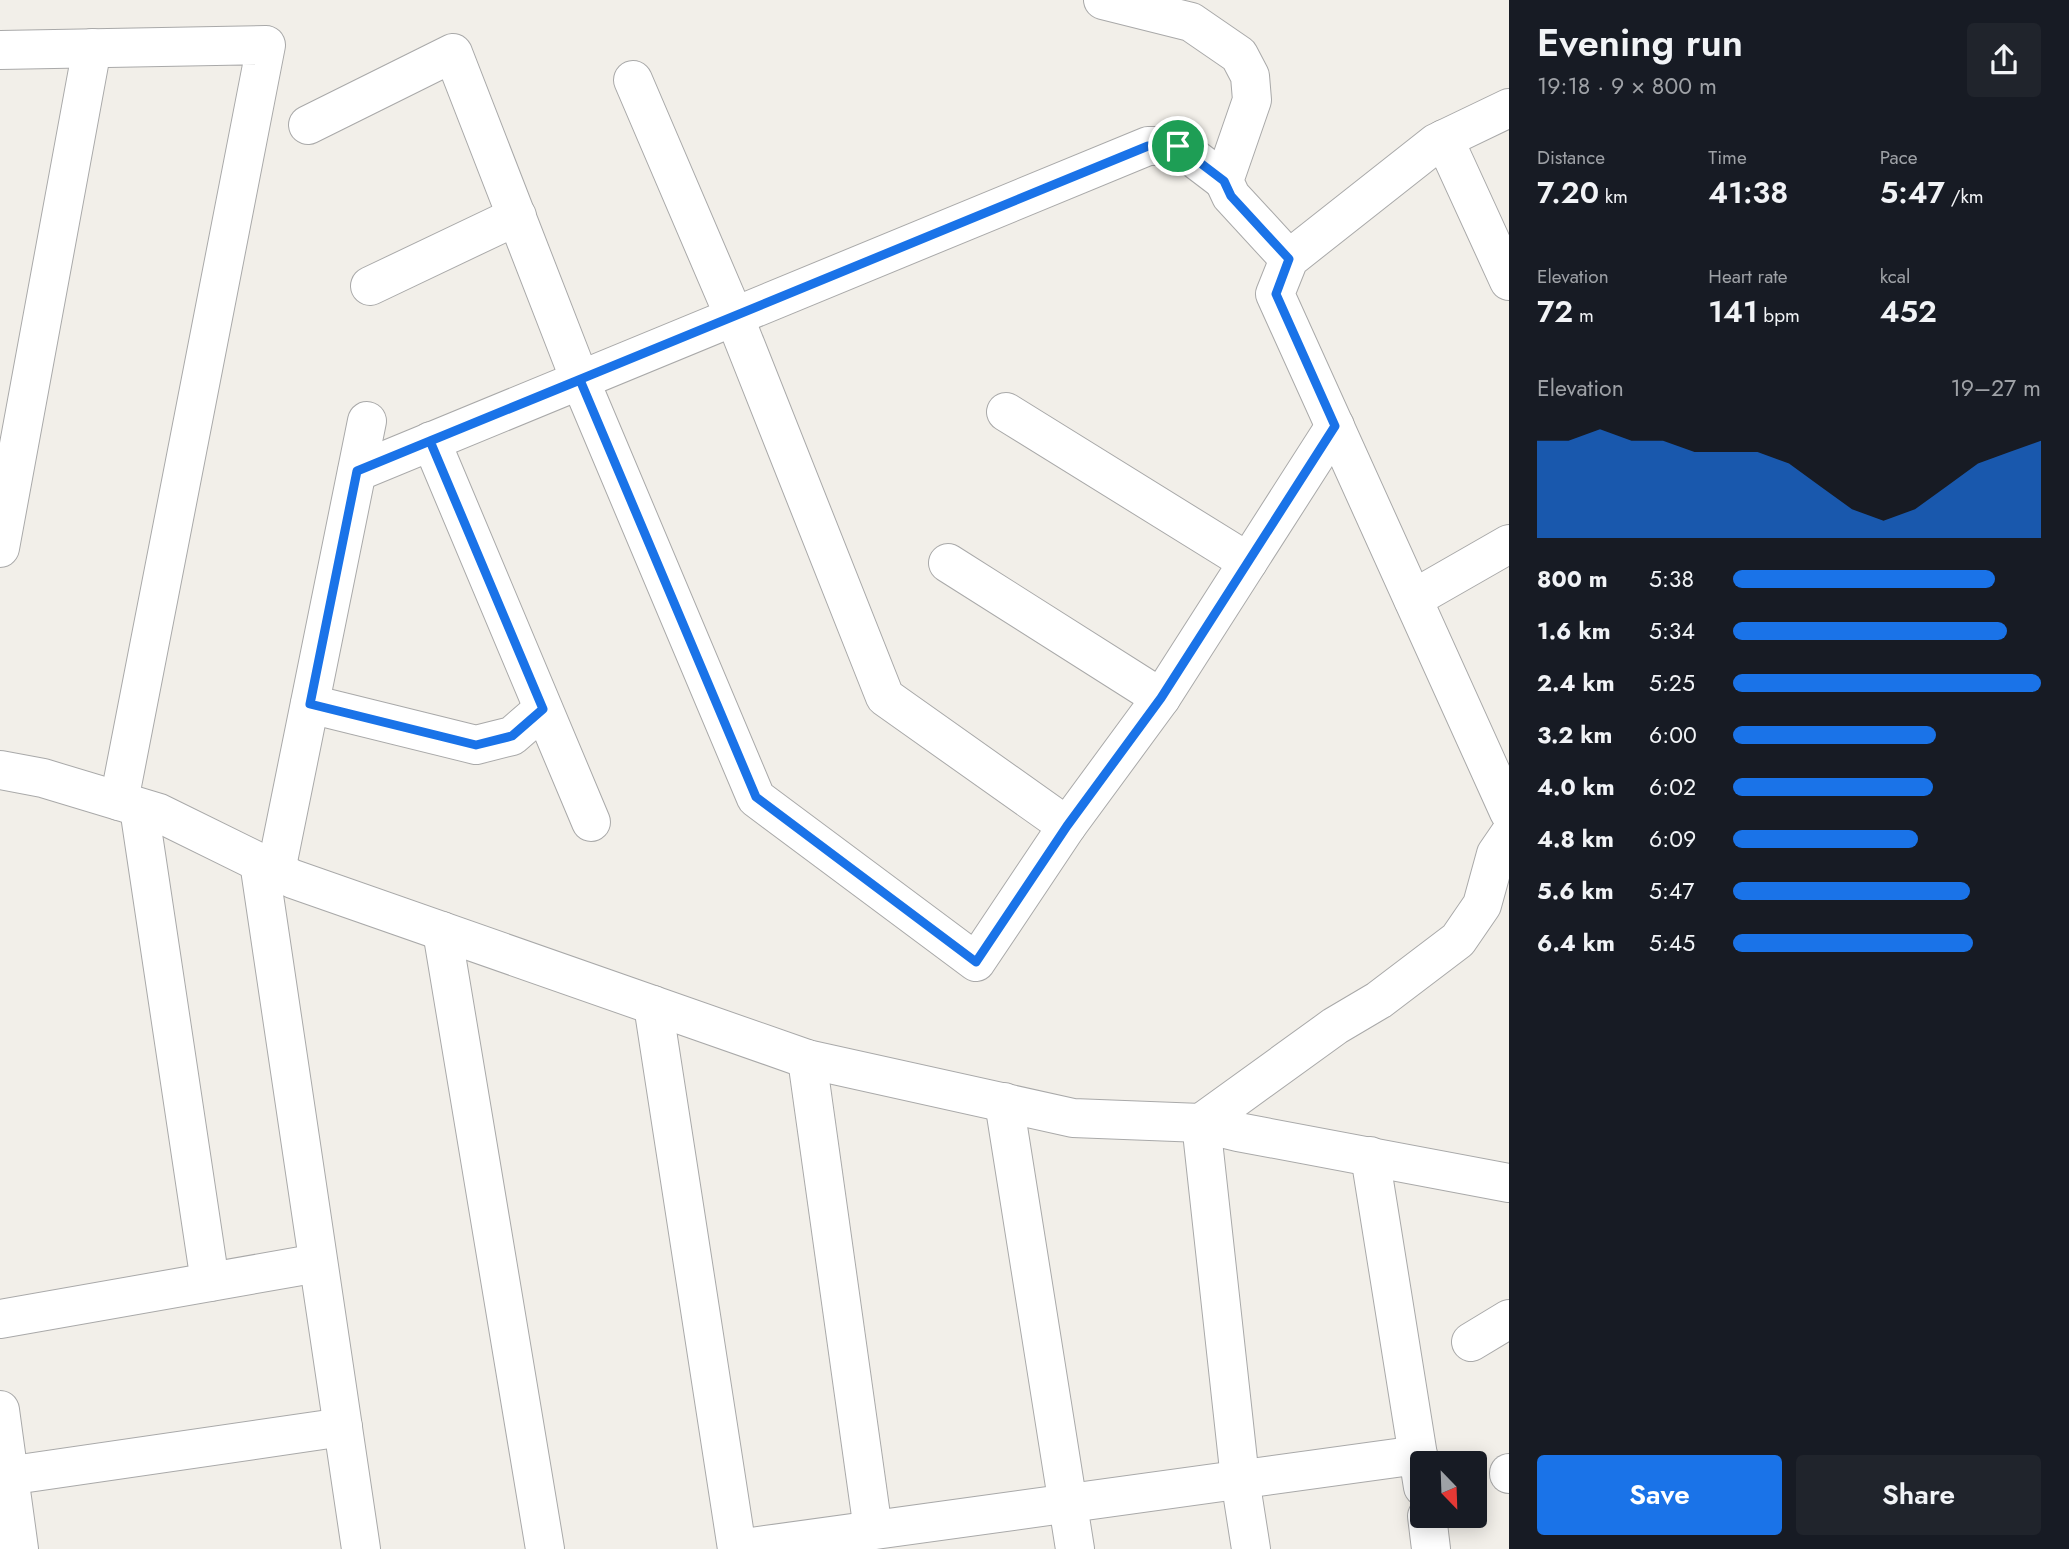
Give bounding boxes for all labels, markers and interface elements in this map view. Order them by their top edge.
text: Evening run [1537,15,1743,70]
button: share [1967,23,2041,97]
text: 19:18 · 9 × 800 m [1537,69,1717,103]
pin [1148,116,1208,176]
icon: arrive [1159,127,1197,165]
text: Distance [1537,144,1605,171]
text: Time [1708,144,1747,171]
text: Pace [1880,144,1918,171]
text: 7.20 [1537,171,1599,214]
text: 41:38 [1708,171,1788,214]
text: 5:47 [1880,171,1945,214]
text: km [1599,183,1628,210]
text: /km [1945,183,1984,210]
text: Elevation [1537,263,1609,290]
text: Heart rate [1708,263,1788,290]
text: kcal [1880,263,1910,290]
text: 72 [1537,290,1573,333]
text: 141 [1708,290,1758,333]
text: 452 [1880,290,1937,333]
text: m [1573,302,1594,329]
text: bpm [1758,302,1800,329]
text: Elevation [1537,371,1624,405]
text: 19–27 m [1950,371,2041,405]
text: 800 m [1537,562,1608,596]
text: 5:38 [1649,562,1694,596]
text: 1.6 km [1537,614,1611,648]
text: 5:34 [1649,614,1695,648]
text: 2.4 km [1537,666,1615,700]
text: 5:25 [1649,666,1695,700]
text: 3.2 km [1537,718,1612,752]
text: 6:00 [1649,718,1697,752]
text: 4.0 km [1537,770,1615,804]
text: 6:02 [1649,770,1696,804]
text: 4.8 km [1537,822,1614,856]
text: 6:09 [1649,822,1696,856]
text: 5.6 km [1537,874,1614,908]
text: 5:47 [1649,874,1694,908]
text: 6.4 km [1537,926,1615,960]
text: 5:45 [1649,926,1695,960]
north arrow [1410,1451,1488,1528]
map controls [1410,1451,1487,1528]
button: Save [1537,1455,1782,1535]
button: Share [1796,1455,2041,1535]

